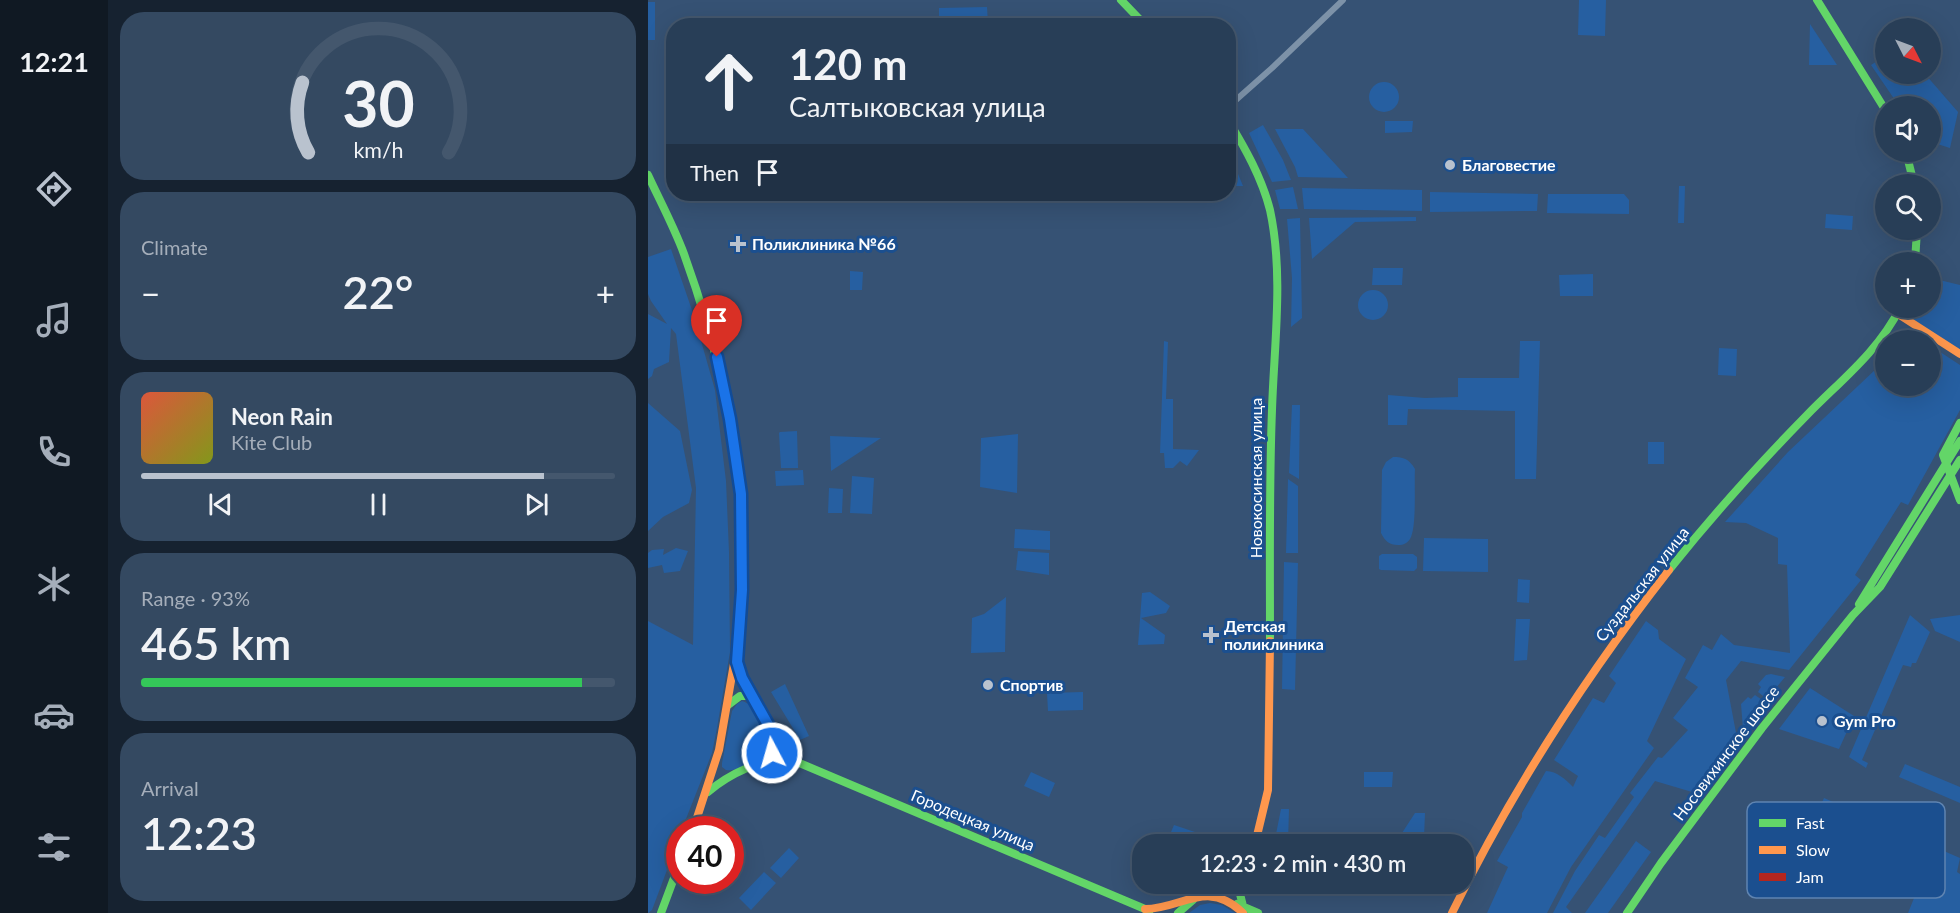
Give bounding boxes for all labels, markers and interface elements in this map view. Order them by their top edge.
north arrow [1875,18,1941,84]
map controls [1875,18,1941,396]
text: 120 m [789,39,907,89]
icon: ahead [690,42,768,120]
text: 12:21 [19,45,89,78]
text: 30 [342,65,414,140]
text: Салтыковская улица [789,90,1046,123]
button: sound [1875,96,1941,162]
text: km/h [353,137,403,163]
place label: Благовестие [1462,155,1556,174]
icon: arrive [751,156,784,189]
marker: Благовестие [1443,158,1457,172]
text: Then [690,159,739,186]
icon: directions [33,168,75,210]
button: search [1875,174,1941,240]
place label: Поликлиника №66 [752,234,896,253]
text: Climate [141,235,208,259]
marker: Поликлиника №66 [729,235,747,253]
button: + [1875,252,1941,318]
text: 22° [343,265,413,319]
text: − [141,273,160,313]
text: + [596,273,615,313]
pin [691,295,742,357]
icon: music [33,299,75,341]
icon: arrive [700,304,733,337]
button: − [1875,330,1941,396]
street label: Новокосинская улица [1246,398,1265,558]
text: Neon Rain [231,403,333,430]
text: Kite Club [231,430,312,454]
icon: phone [33,431,75,473]
icon: previous [204,488,237,521]
icon: pause [362,488,395,521]
icon: next [520,488,553,521]
street label: Суздальская улица [1591,523,1692,645]
icon: climate [33,563,75,605]
text: Range · 93% [141,586,250,610]
text: 465 km [141,616,291,670]
place label: Детская поликлиника [1224,616,1324,653]
marker: Детская поликлиника [1202,626,1220,644]
place label: Спортив [1000,675,1063,694]
marker: Спортив [981,678,995,692]
street label: Носовихинское шоссе [1669,682,1782,824]
icon: car [33,694,75,736]
place label: Gym Pro [1834,711,1896,730]
marker: Gym Pro [1815,714,1829,728]
position arrow [740,721,804,785]
text: Arrival [141,776,199,800]
street label: Городецкая улица [909,785,1038,854]
legend [1747,802,1945,898]
text: 12:23 [141,806,257,860]
text: Fast [1796,813,1825,832]
speed limit sign: 40 [666,816,744,894]
icon: filters [33,826,75,868]
text: Slow [1796,840,1830,859]
text: 12:23 · 2 min · 430 m [1200,850,1406,877]
text: Jam [1796,867,1824,886]

